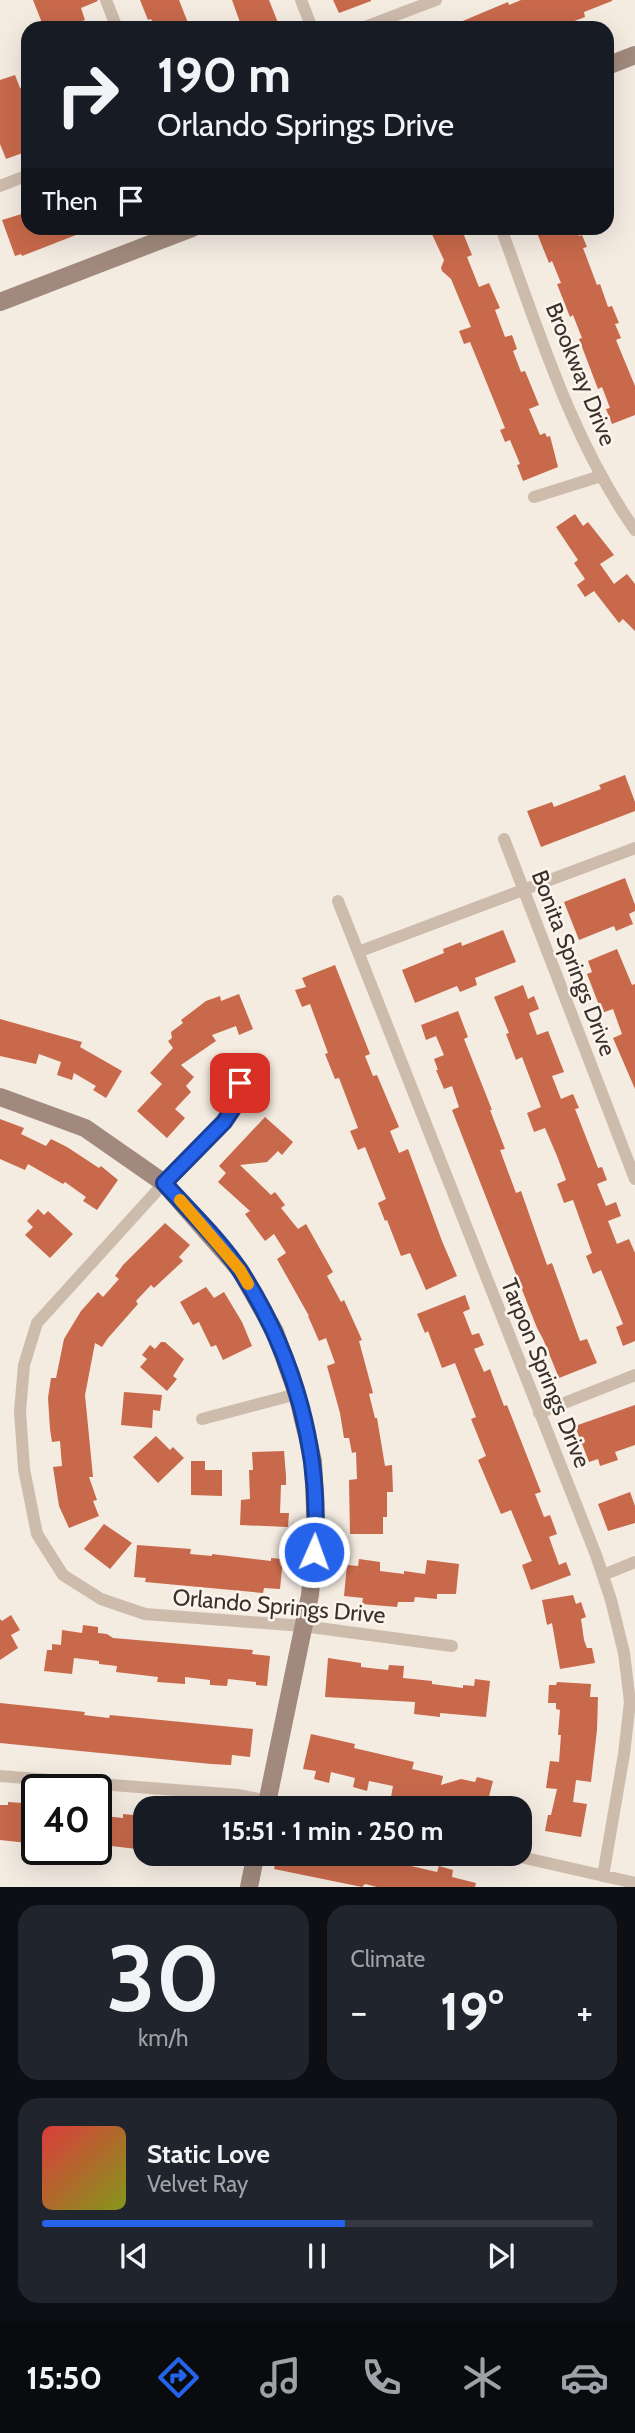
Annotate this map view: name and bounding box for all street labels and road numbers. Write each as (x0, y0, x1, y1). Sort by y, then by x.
street label: Brookway Drive (540, 298, 622, 450)
street label: Bonita Springs Drive (526, 866, 622, 1060)
street label: Tarpon Springs Drive (495, 1274, 597, 1472)
street label: Orlando Springs Drive (171, 1583, 387, 1629)

